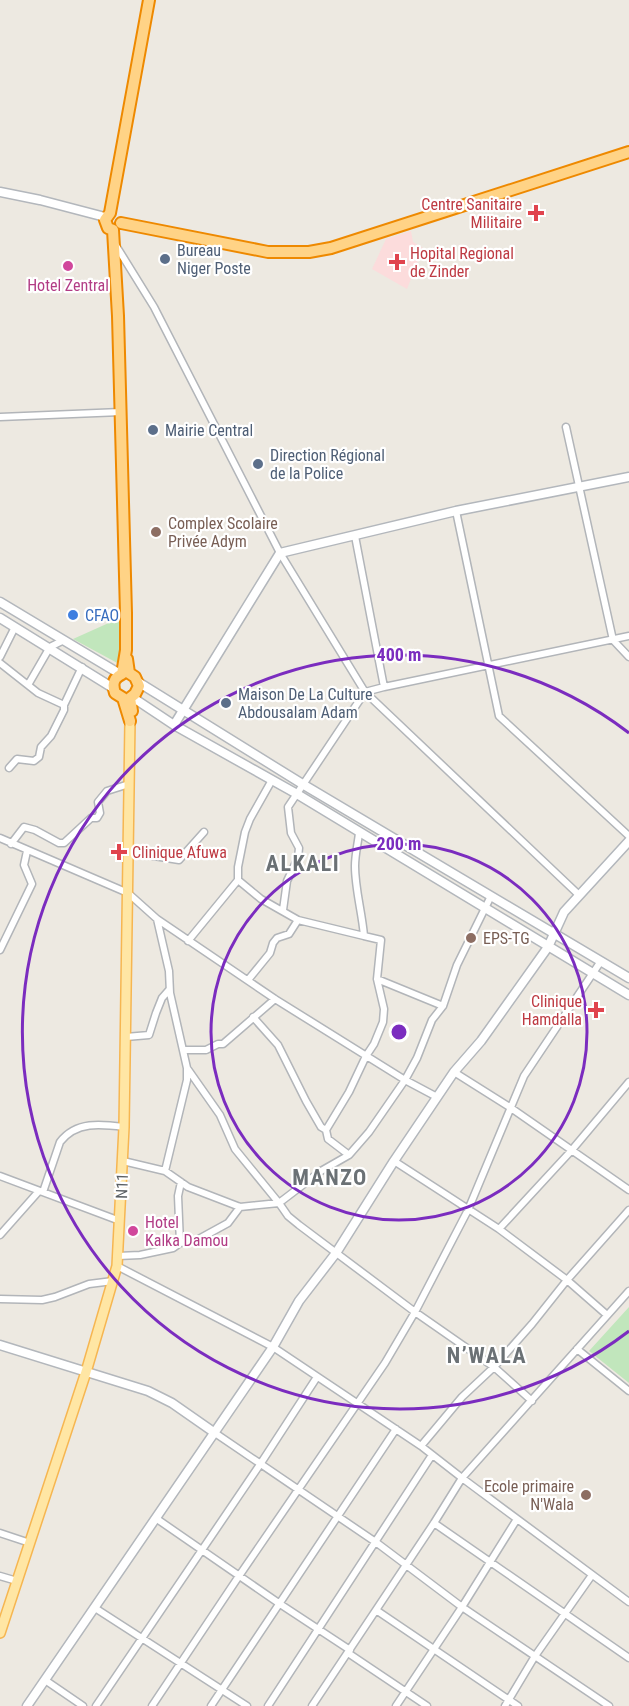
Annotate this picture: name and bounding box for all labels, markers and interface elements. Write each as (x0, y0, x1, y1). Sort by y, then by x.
place label: Centre Sanitaire Militaire (421, 195, 522, 232)
marker: Centre Sanitaire Militaire (527, 204, 545, 222)
place label: Bureau Niger Poste (177, 241, 251, 278)
place label: Hopital Regional de Zinder (410, 244, 514, 281)
marker: Bureau Niger Poste (158, 252, 172, 266)
marker: Hopital Regional de Zinder (388, 253, 406, 271)
marker: Hotel Zentral (61, 259, 75, 273)
place label: Hotel Zentral (27, 276, 109, 295)
place label: Mairie Central (165, 421, 253, 440)
marker: Mairie Central (146, 423, 160, 437)
place label: Direction Régional de la Police (270, 446, 385, 483)
marker: Direction Régional de la Police (251, 457, 265, 471)
place label: Complex Scolaire Privée Adym (168, 514, 278, 551)
marker: Complex Scolaire Privée Adym (149, 525, 163, 539)
place label: CFAO (85, 606, 119, 625)
marker: CFAO (66, 608, 80, 622)
text: 400 m (377, 644, 421, 665)
place label: Maison De La Culture Abdousalam Adam (238, 685, 373, 722)
marker: Maison De La Culture Abdousalam Adam (219, 696, 233, 710)
text: 200 m (377, 833, 421, 854)
marker: Clinique Afuwa (110, 843, 128, 861)
place label: Clinique Afuwa (132, 843, 227, 862)
district label: ALKALI (266, 851, 340, 876)
place label: EPS-TG (483, 929, 530, 948)
marker: EPS-TG (464, 931, 478, 945)
place label: Clinique Hamdalla (522, 992, 582, 1029)
marker: Clinique Hamdalla (587, 1001, 605, 1019)
centre of rings (389, 1022, 409, 1042)
district label: MANZO (292, 1165, 368, 1190)
street label: N11 (112, 1173, 132, 1199)
place label: Hotel Kalka Damou (145, 1213, 228, 1250)
marker: Hotel Kalka Damou (126, 1224, 140, 1238)
district label: N’WALA (447, 1343, 527, 1368)
place label: Ecole primaire N'Wala (484, 1477, 574, 1514)
marker: Ecole primaire N'Wala (579, 1488, 593, 1502)

